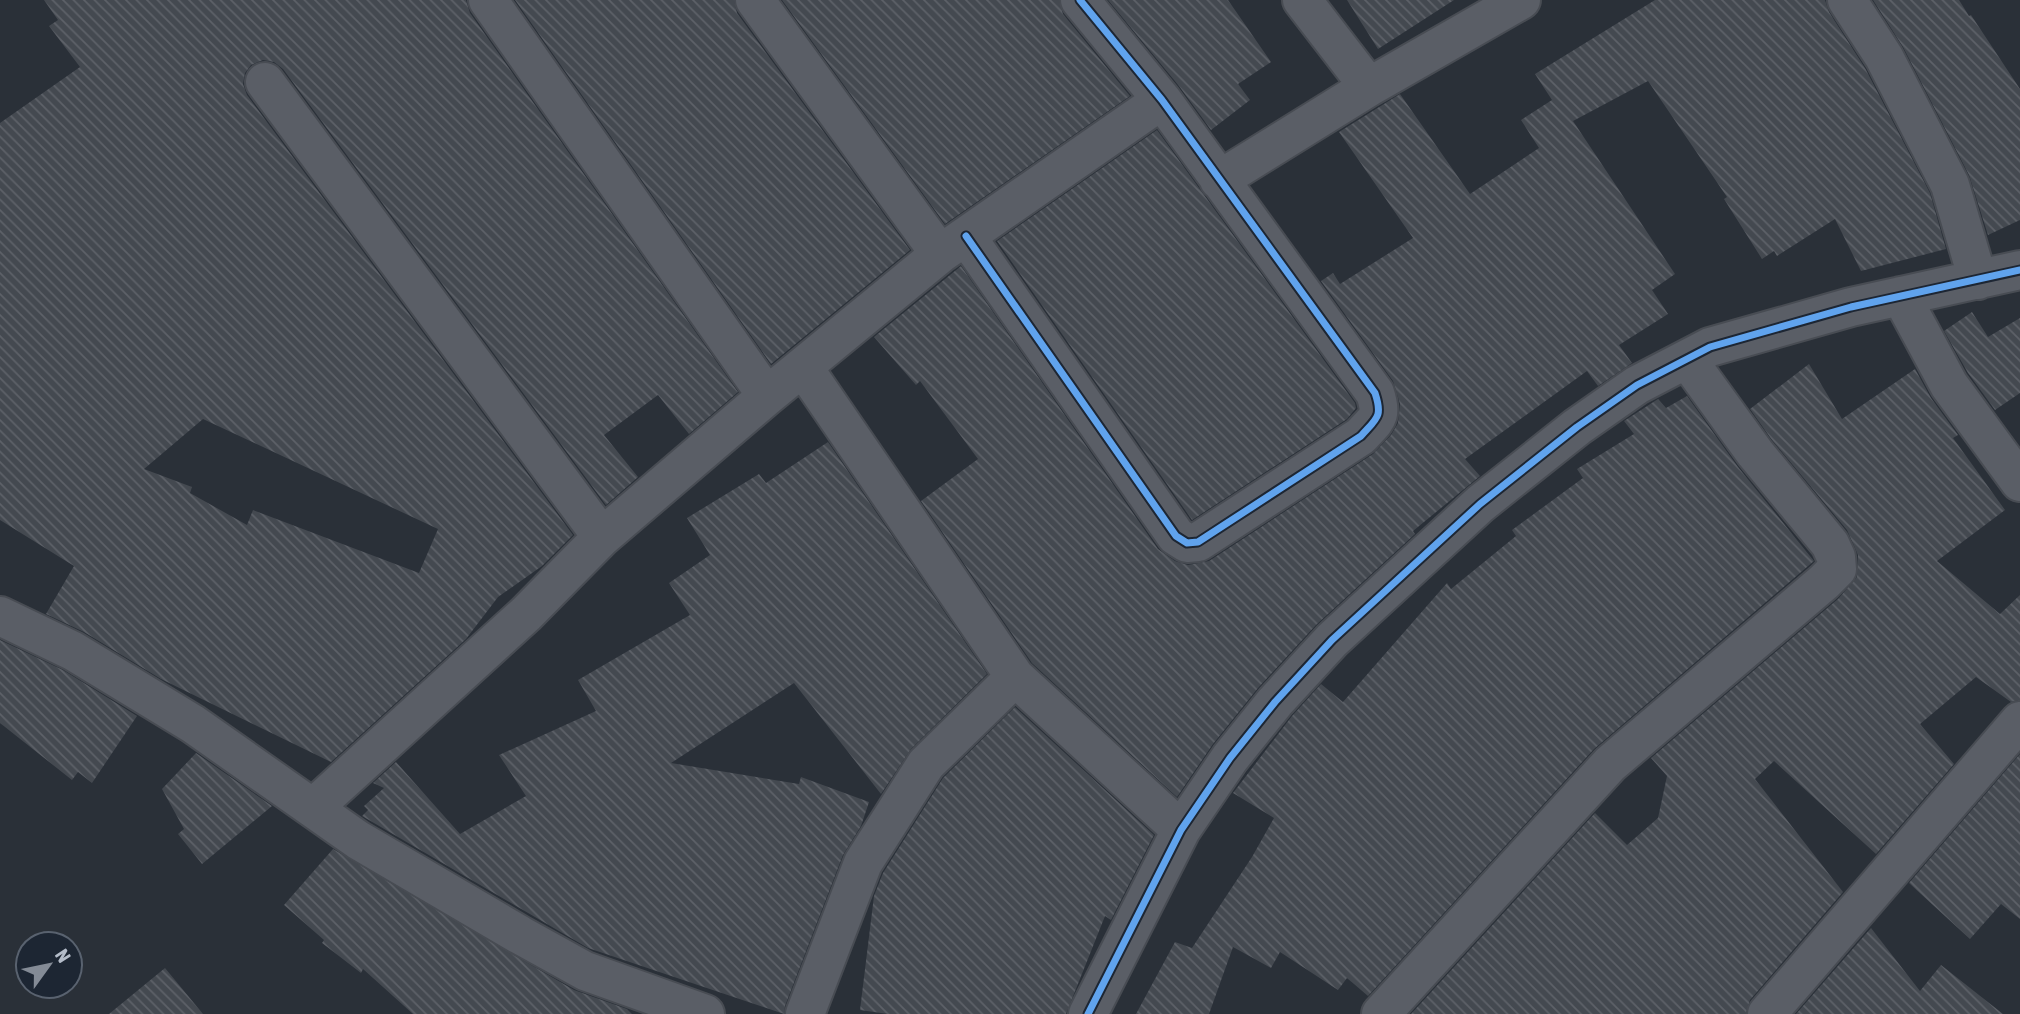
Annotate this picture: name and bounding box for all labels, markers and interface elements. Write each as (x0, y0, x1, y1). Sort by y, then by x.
north arrow (14, 930, 84, 1000)
text: N (51, 945, 76, 966)

